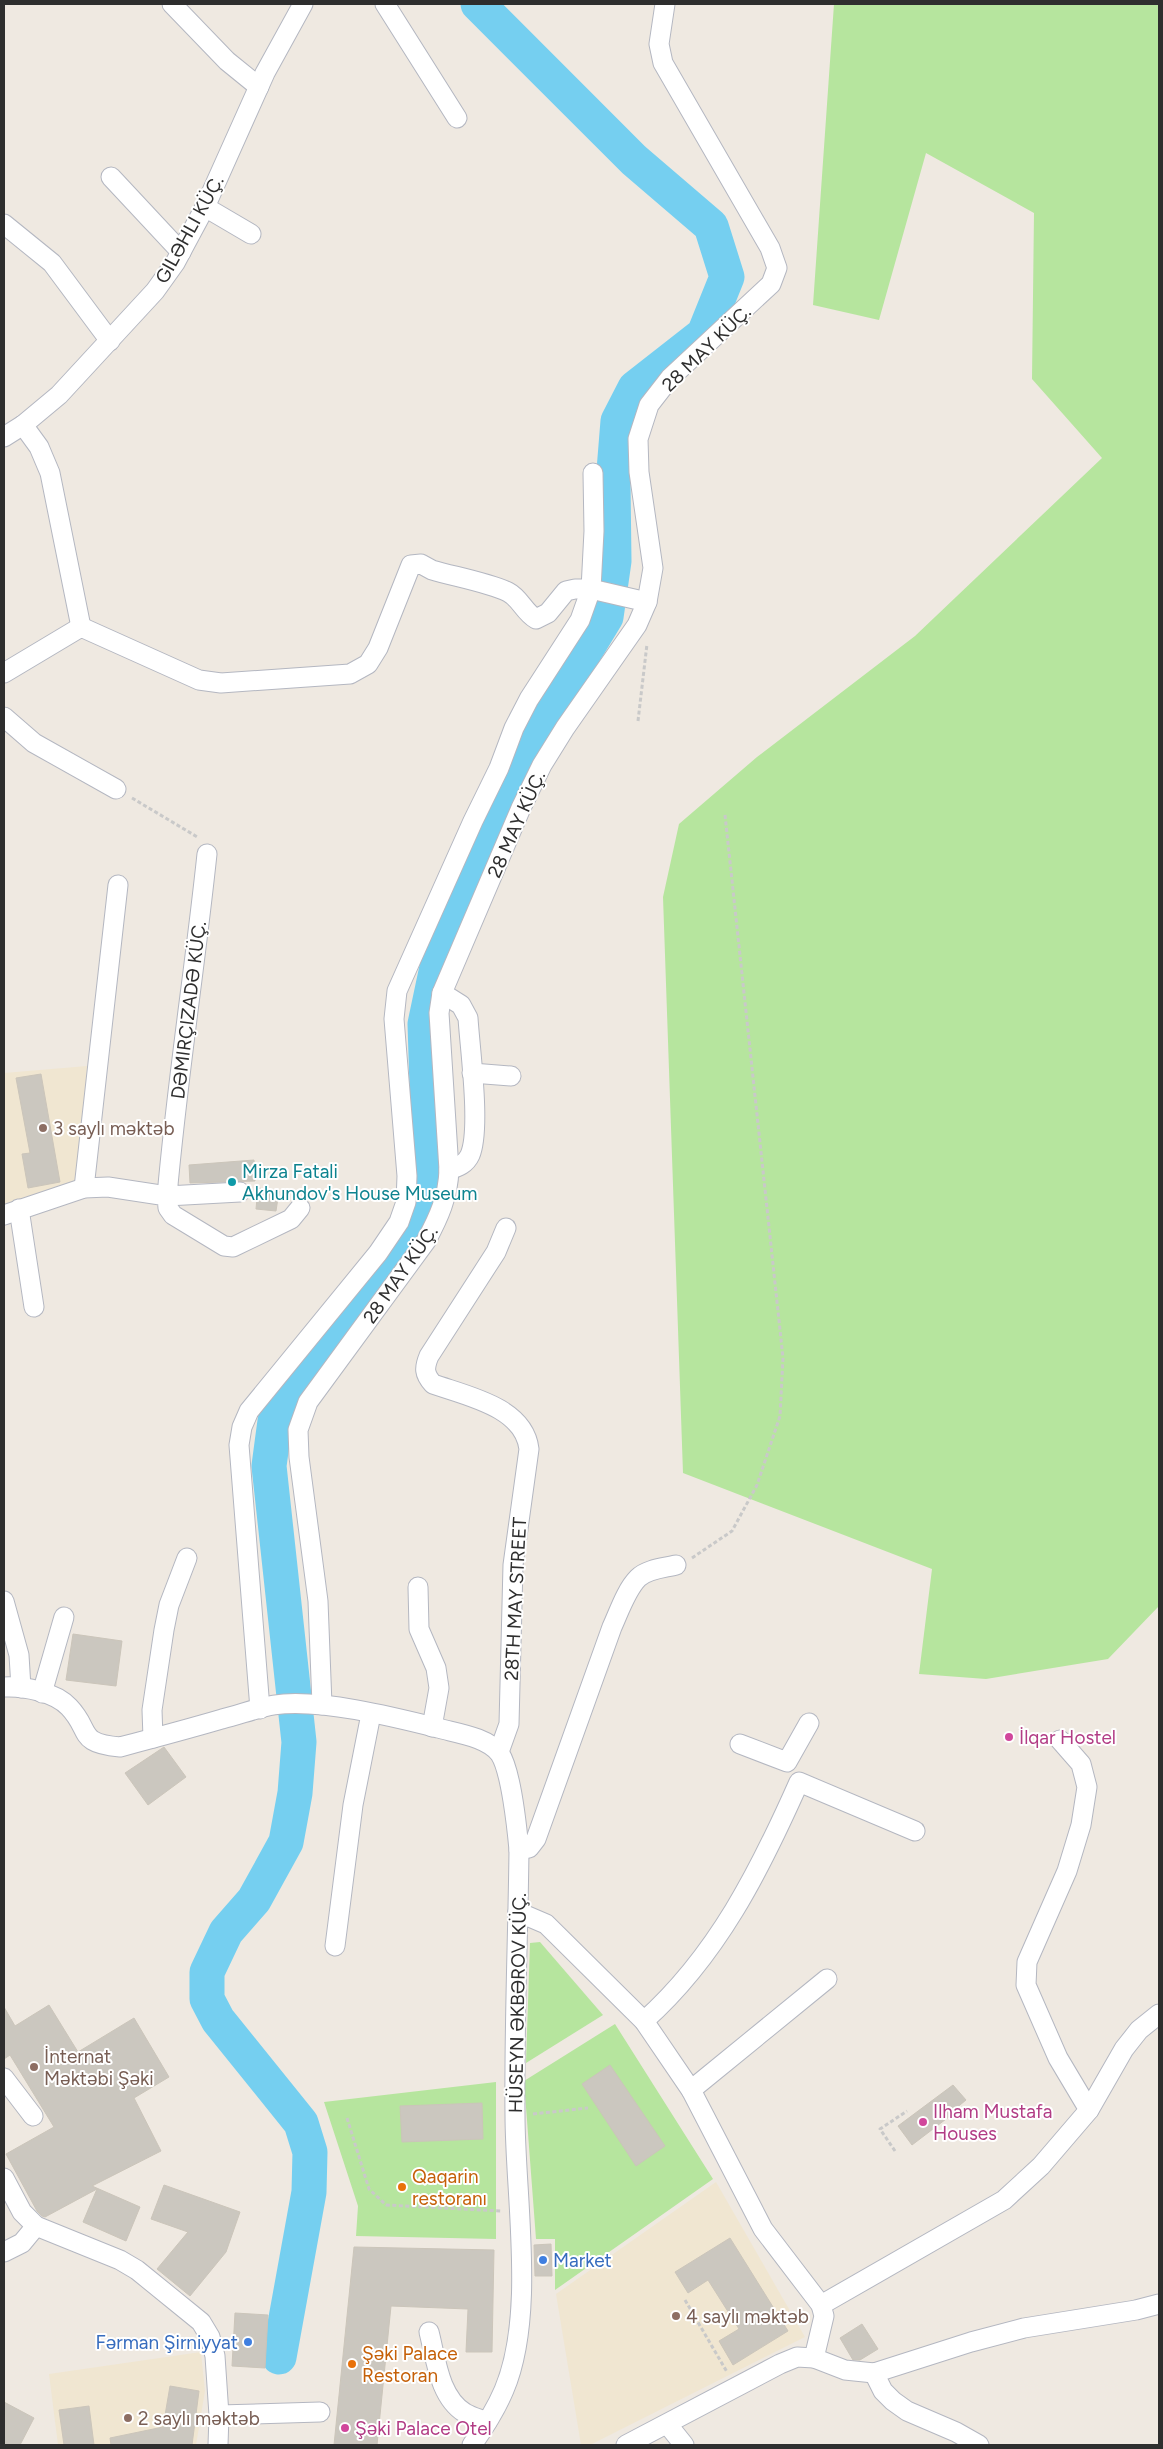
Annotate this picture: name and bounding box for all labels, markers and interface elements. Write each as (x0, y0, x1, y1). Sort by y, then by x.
street label: GILƏHLI KÜÇ. (150, 171, 229, 287)
street label: 28 MAY KÜÇ. (657, 300, 756, 396)
street label: 28 MAY KÜÇ. (483, 767, 550, 881)
street label: DƏMIRÇIZADƏ KÜÇ. (166, 920, 211, 1100)
place label: 3 saylı məktəb (53, 1117, 175, 1140)
marker: 3 saylı məktəb (37, 1122, 49, 1134)
place label: Mirza Fatali Akhundov's House Museum (242, 1160, 478, 1205)
marker: Mirza Fatali Akhundov's House Museum (226, 1176, 238, 1188)
street label: 28 MAY KÜÇ. (358, 1221, 443, 1328)
street label: 28TH MAY STREET (500, 1516, 531, 1681)
place label: İlqar Hostel (1019, 1726, 1116, 1749)
marker: İlqar Hostel (1003, 1731, 1015, 1743)
street label: HÜSEYN ƏKBƏROV KÜÇ. (504, 1893, 531, 2113)
place label: İnternat Məktəbi Şəki (44, 2045, 154, 2090)
marker: İnternat Məktəbi Şəki (28, 2061, 40, 2073)
place label: Ilham Mustafa Houses (933, 2100, 1052, 2145)
marker: Ilham Mustafa Houses (917, 2116, 929, 2128)
place label: Qaqarin restoranı (412, 2165, 487, 2210)
marker: Qaqarin restoranı (396, 2181, 408, 2193)
place label: Market (553, 2249, 612, 2272)
marker: Market (537, 2254, 549, 2266)
place label: 4 saylı məktəb (686, 2305, 809, 2328)
marker: 4 saylı məktəb (670, 2310, 682, 2322)
place label: Fərman Şirniyyat (95, 2331, 238, 2354)
marker: Fərman Şirniyyat (242, 2336, 254, 2348)
place label: Şəki Palace Restoran (362, 2342, 458, 2387)
marker: Şəki Palace Restoran (346, 2358, 358, 2370)
place label: 2 saylı məktəb (138, 2407, 260, 2430)
marker: 2 saylı məktəb (122, 2412, 134, 2424)
place label: Şəki Palace Otel (355, 2417, 492, 2440)
marker: Şəki Palace Otel (339, 2422, 351, 2434)

